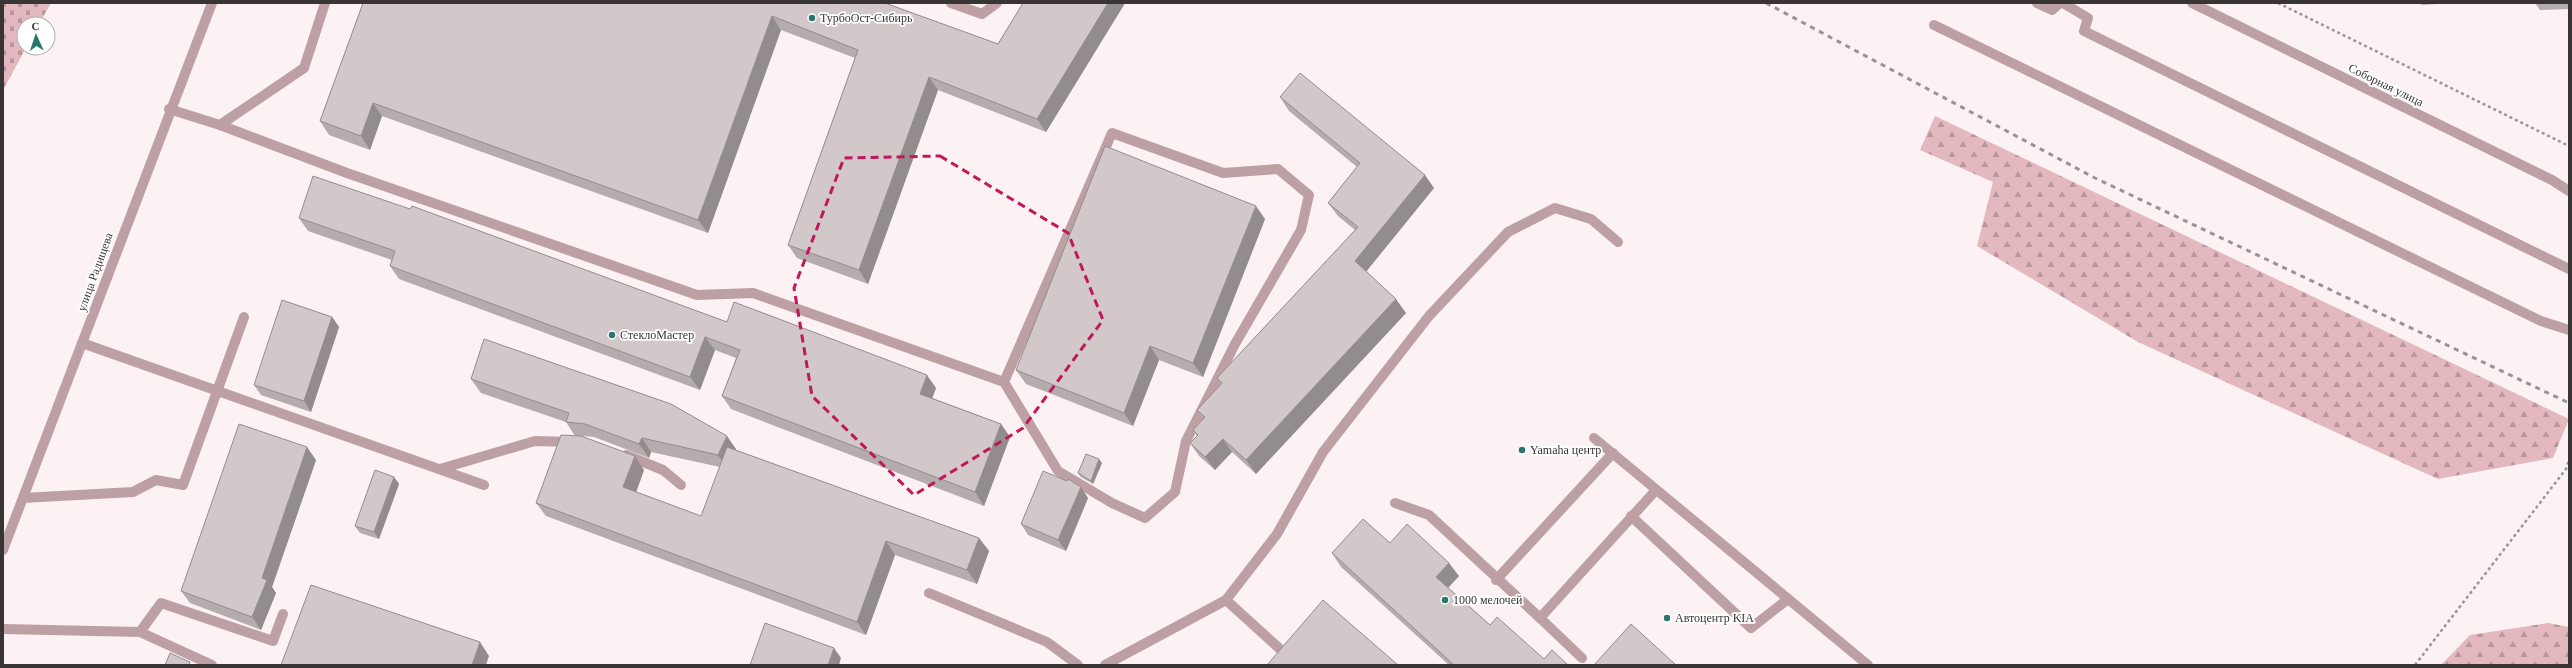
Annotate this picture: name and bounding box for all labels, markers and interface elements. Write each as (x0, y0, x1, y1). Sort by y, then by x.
place label: ТурбоОст-Сибирь (820, 11, 913, 25)
marker: ТурбоОст-Сибирь (807, 13, 817, 23)
north arrow (16, 16, 56, 56)
text: С (31, 20, 40, 32)
street label: Соборная улица (2346, 61, 2427, 110)
street label: улица Радищева (74, 230, 116, 313)
place label: СтеклоМастер (620, 328, 694, 342)
marker: СтеклоМастер (607, 330, 617, 340)
place label: Yamaha центр (1530, 443, 1601, 457)
marker: Yamaha центр (1517, 445, 1527, 455)
place label: 1000 мелочей (1453, 593, 1523, 607)
marker: 1000 мелочей (1440, 595, 1450, 605)
place label: Автоцентр KIA (1675, 611, 1754, 625)
marker: Автоцентр KIA (1662, 613, 1672, 623)

